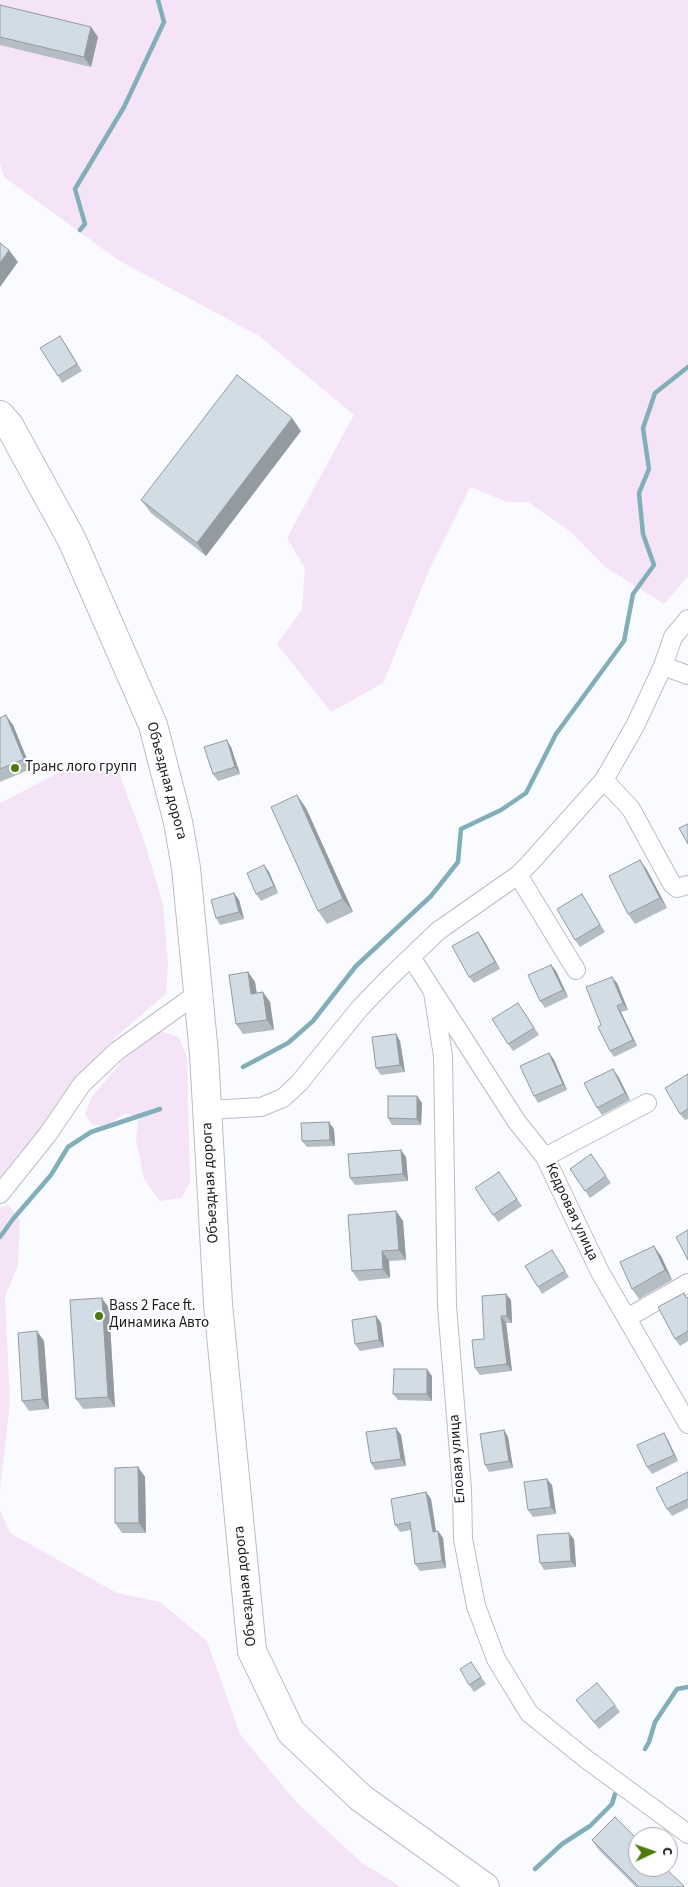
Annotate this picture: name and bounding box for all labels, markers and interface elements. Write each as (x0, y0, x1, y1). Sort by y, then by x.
street label: Объездная дорога (142, 720, 190, 842)
place label: Транс лого групп (25, 759, 137, 777)
marker: Транс лого групп (9, 762, 21, 774)
street label: Объездная дорога (199, 1122, 223, 1244)
street label: Кедровая улица (540, 1160, 602, 1264)
place label: Bass 2 Face ft. Динамика Авто (109, 1298, 209, 1333)
marker: Bass 2 Face ft. Динамика Авто (93, 1310, 105, 1322)
street label: Еловая улица (446, 1414, 470, 1504)
street label: Объездная дорога (231, 1525, 261, 1647)
north arrow (628, 1827, 678, 1877)
text: С (657, 1847, 677, 1856)

